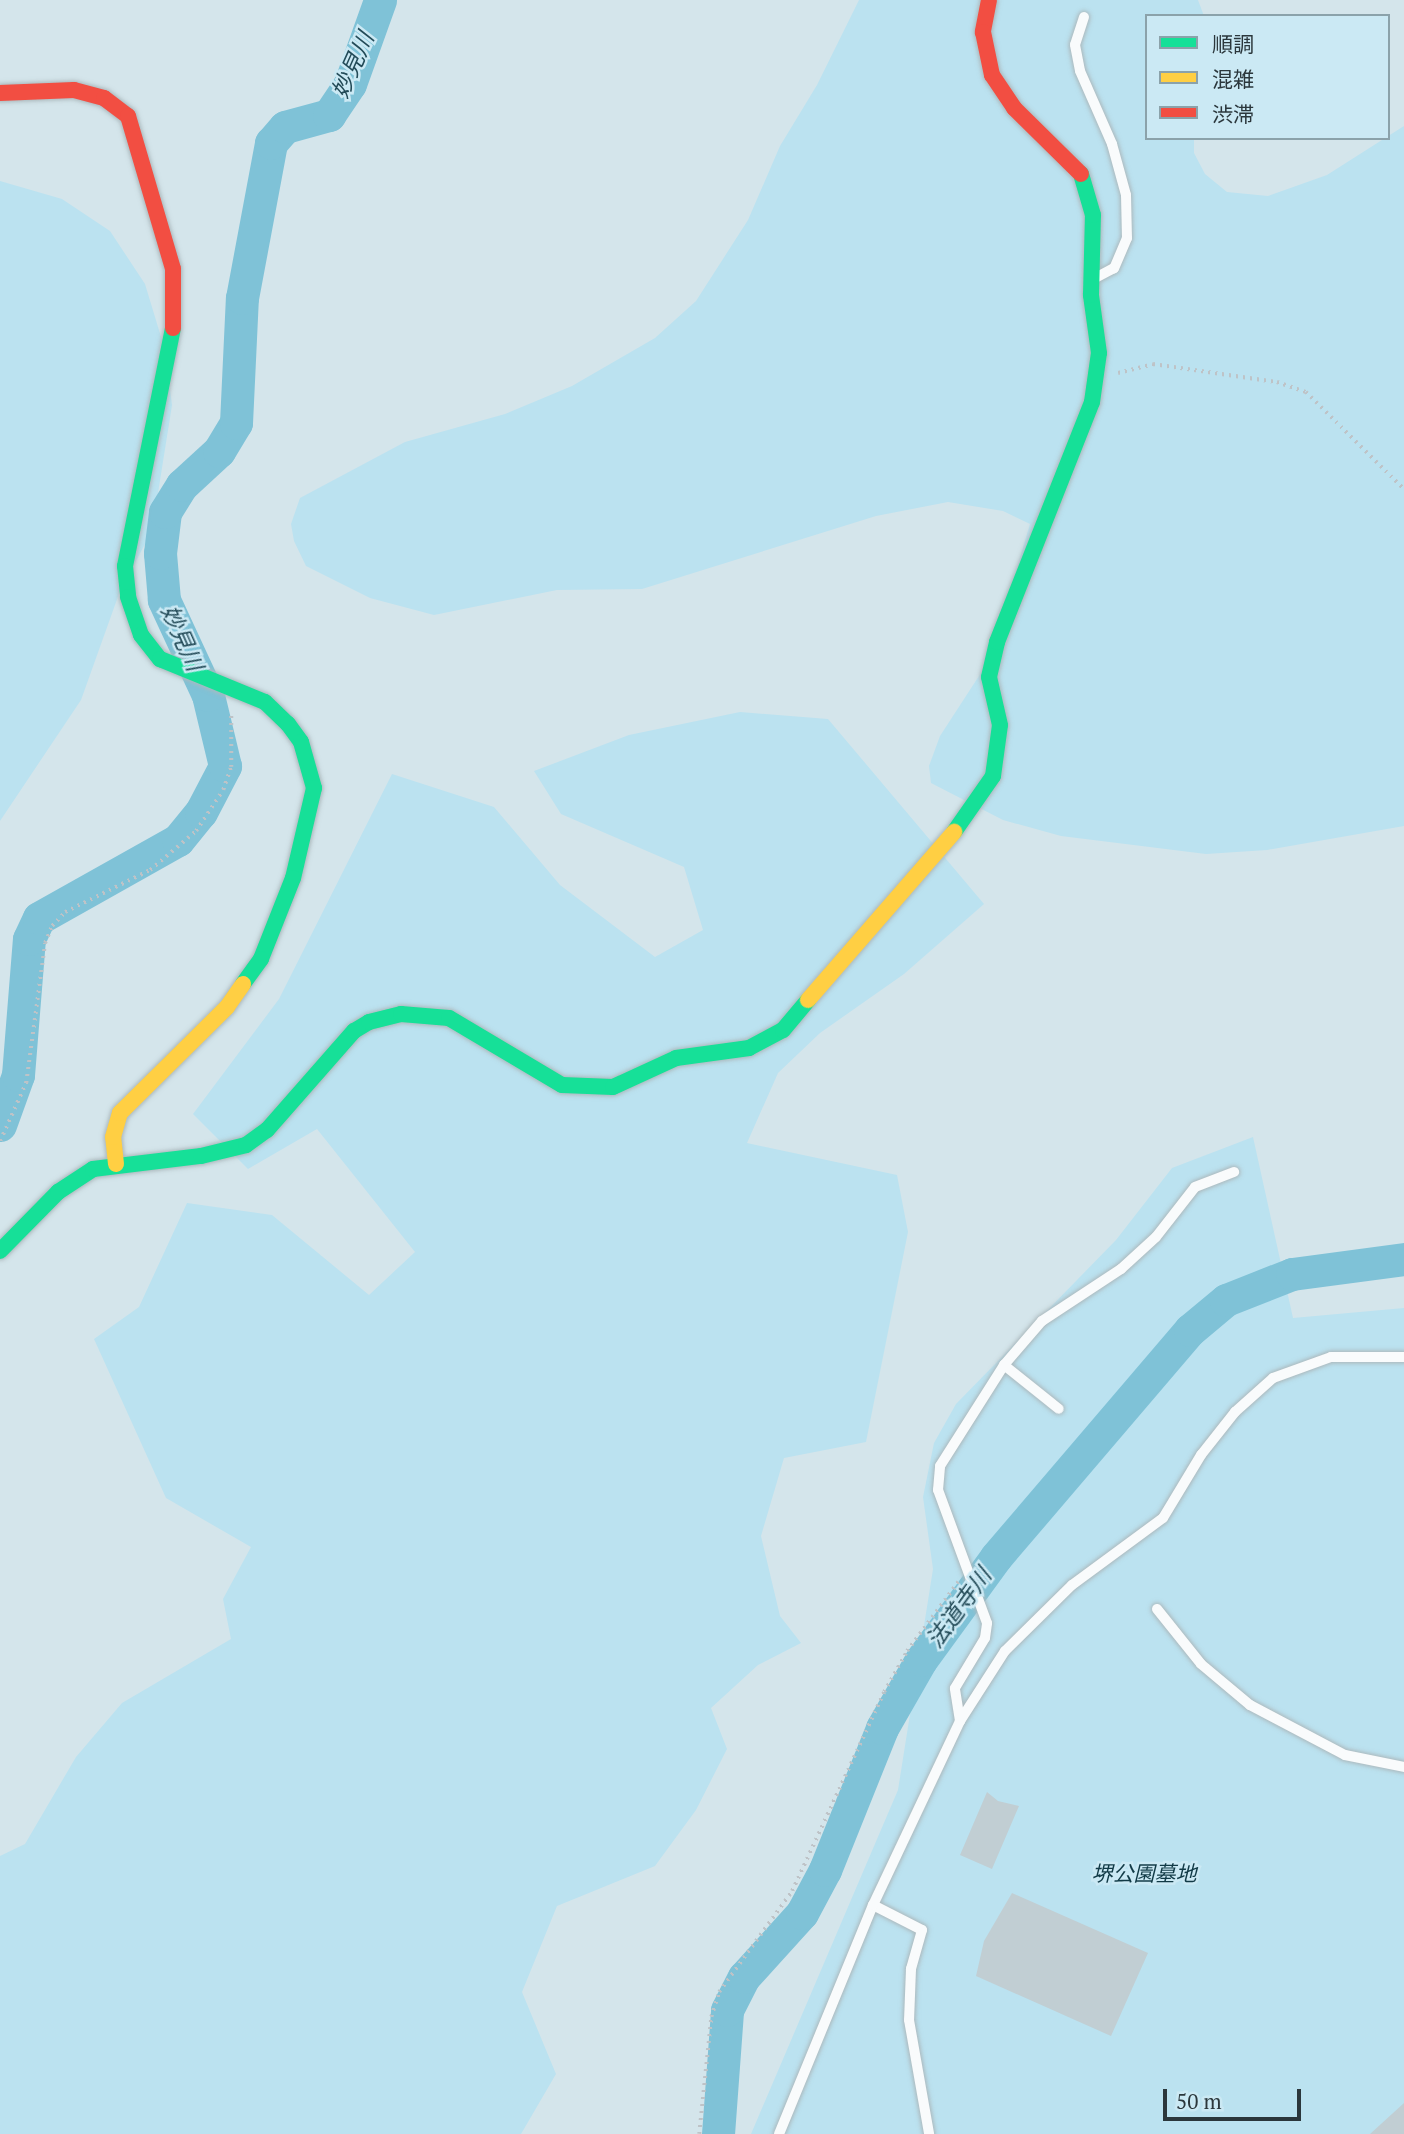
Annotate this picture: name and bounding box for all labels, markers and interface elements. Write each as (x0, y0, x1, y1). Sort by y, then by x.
legend (1145, 14, 1390, 140)
water label: 妙見川 (326, 28, 380, 102)
text: 順調 (1212, 30, 1254, 58)
text: 混雑 (1212, 65, 1254, 93)
text: 渋滞 (1212, 100, 1254, 128)
water label: 妙見川 (155, 601, 209, 675)
water label: 法道寺川 (921, 1563, 997, 1653)
park label: 堺公園墓地 (1092, 1860, 1196, 1886)
scale bar (1166, 2074, 1304, 2118)
text: 50 m (1176, 2087, 1222, 2115)

